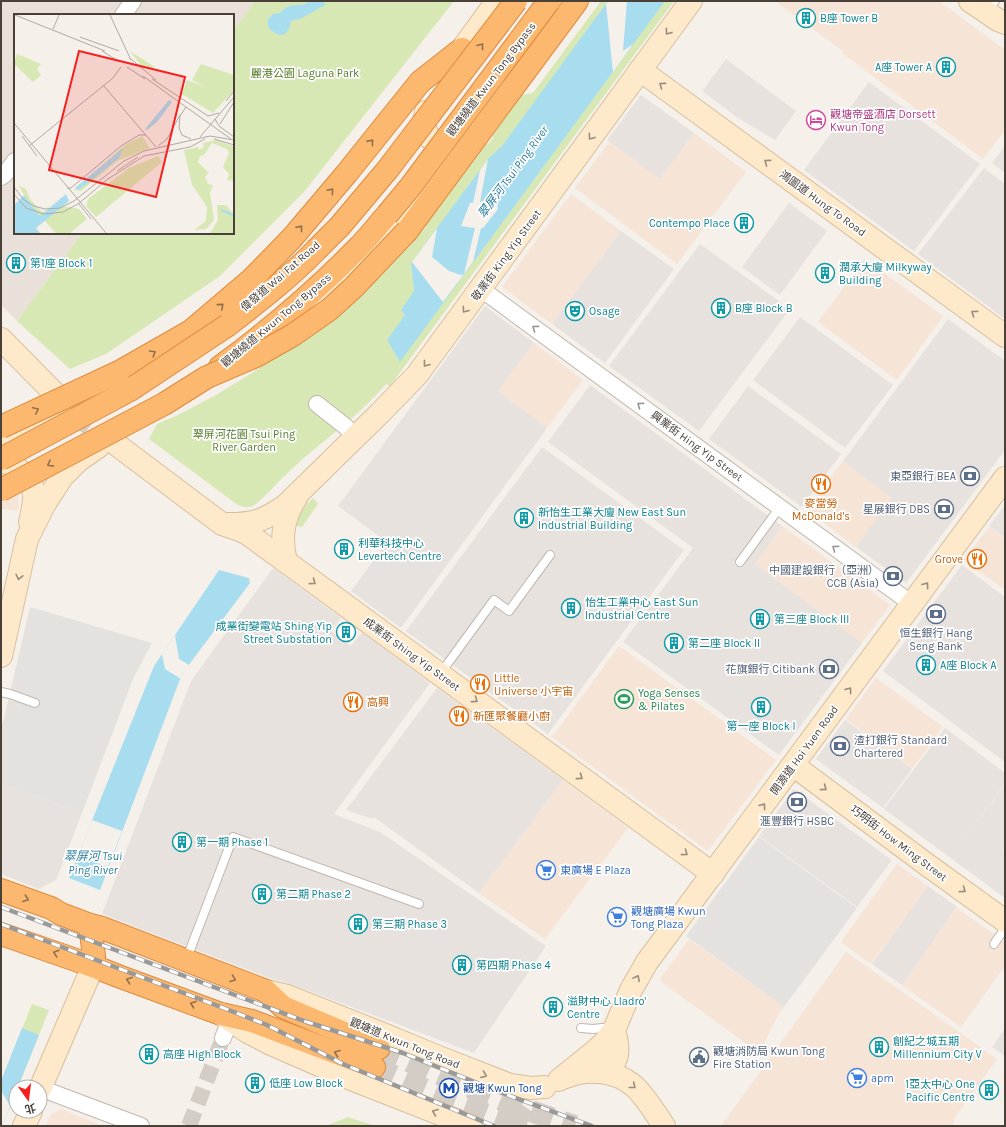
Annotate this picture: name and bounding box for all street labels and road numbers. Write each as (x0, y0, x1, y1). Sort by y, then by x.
street label: 觀塘繞道 Kwun Tong Bypass (444, 20, 539, 139)
street label: 鴻圖道 Hung To Road (777, 168, 868, 239)
street label: 敬業街 King Yip Street (469, 207, 544, 303)
street label: 偉發道 Wai Fat Road (238, 238, 323, 314)
street label: 觀塘繞道 Kwun Tong Bypass (219, 270, 334, 370)
street label: 興業街 Hing Yip Street (648, 409, 745, 484)
street label: 成業街 Shing Yip Street (361, 615, 463, 694)
street label: 開源道 Hoi Yuen Road (768, 703, 841, 797)
street label: 巧明街 How Ming Street (848, 803, 950, 884)
street label: 觀塘道 Kwun Tong Road (348, 1015, 462, 1072)

